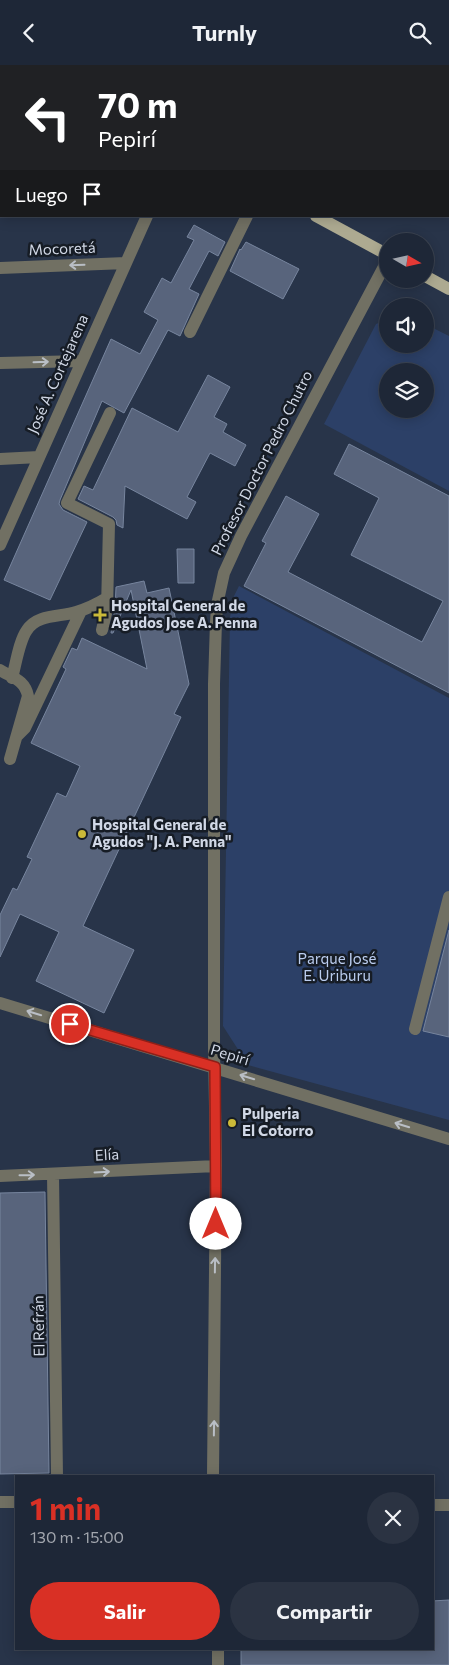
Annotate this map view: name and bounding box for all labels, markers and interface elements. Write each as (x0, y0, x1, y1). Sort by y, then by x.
icon: back (15, 19, 43, 47)
text: Turnly (192, 19, 257, 46)
icon: search (406, 19, 434, 47)
text: 70 m (98, 82, 178, 125)
icon: left (15, 85, 80, 150)
text: Pepirí (98, 125, 156, 152)
icon: arrive (78, 180, 106, 208)
text: Luego (15, 183, 68, 206)
north arrow (379, 233, 434, 287)
map controls (379, 233, 434, 418)
street label: Mocoretá (28, 238, 96, 258)
one-way arrow (69, 260, 85, 269)
button: sound (379, 298, 434, 353)
street label: José A. Cortejarena (23, 311, 91, 436)
one-way arrow (32, 357, 49, 367)
button: layers (379, 363, 434, 418)
street label: Profesor Doctor Pedro Chutro (207, 367, 316, 558)
place label: Hospital General de Agudos Jose A. Penna (111, 596, 257, 631)
marker: Hospital General de Agudos Jose A. Penna (93, 608, 107, 622)
place label: Hospital General de Agudos "J. A. Penna" (92, 815, 232, 850)
marker: Hospital General de Agudos "J. A. Penna" (76, 828, 88, 840)
park label: Parque José E. Uriburu (298, 949, 377, 984)
pin (49, 1003, 91, 1045)
one-way arrow (26, 1007, 42, 1017)
icon: arrive (56, 1010, 84, 1038)
street label: Pepirí (209, 1040, 253, 1069)
one-way arrow (239, 1072, 255, 1082)
place label: Pulperia El Cotorro (242, 1104, 313, 1139)
marker: Pulperia El Cotorro (226, 1117, 238, 1129)
one-way arrow (395, 1120, 411, 1129)
street label: Elía (94, 1144, 120, 1164)
one-way arrow (94, 1167, 110, 1177)
one-way arrow (18, 1170, 34, 1180)
position arrow (189, 1197, 241, 1249)
one-way arrow (210, 1257, 220, 1274)
street label: El Refrán (28, 1295, 48, 1357)
one-way arrow (209, 1420, 219, 1436)
text: 1 min (30, 1489, 101, 1526)
button: close (367, 1492, 419, 1544)
text: 130 m · 15:00 (30, 1527, 124, 1546)
button: Salir (30, 1582, 220, 1640)
button: Compartir (230, 1582, 419, 1640)

